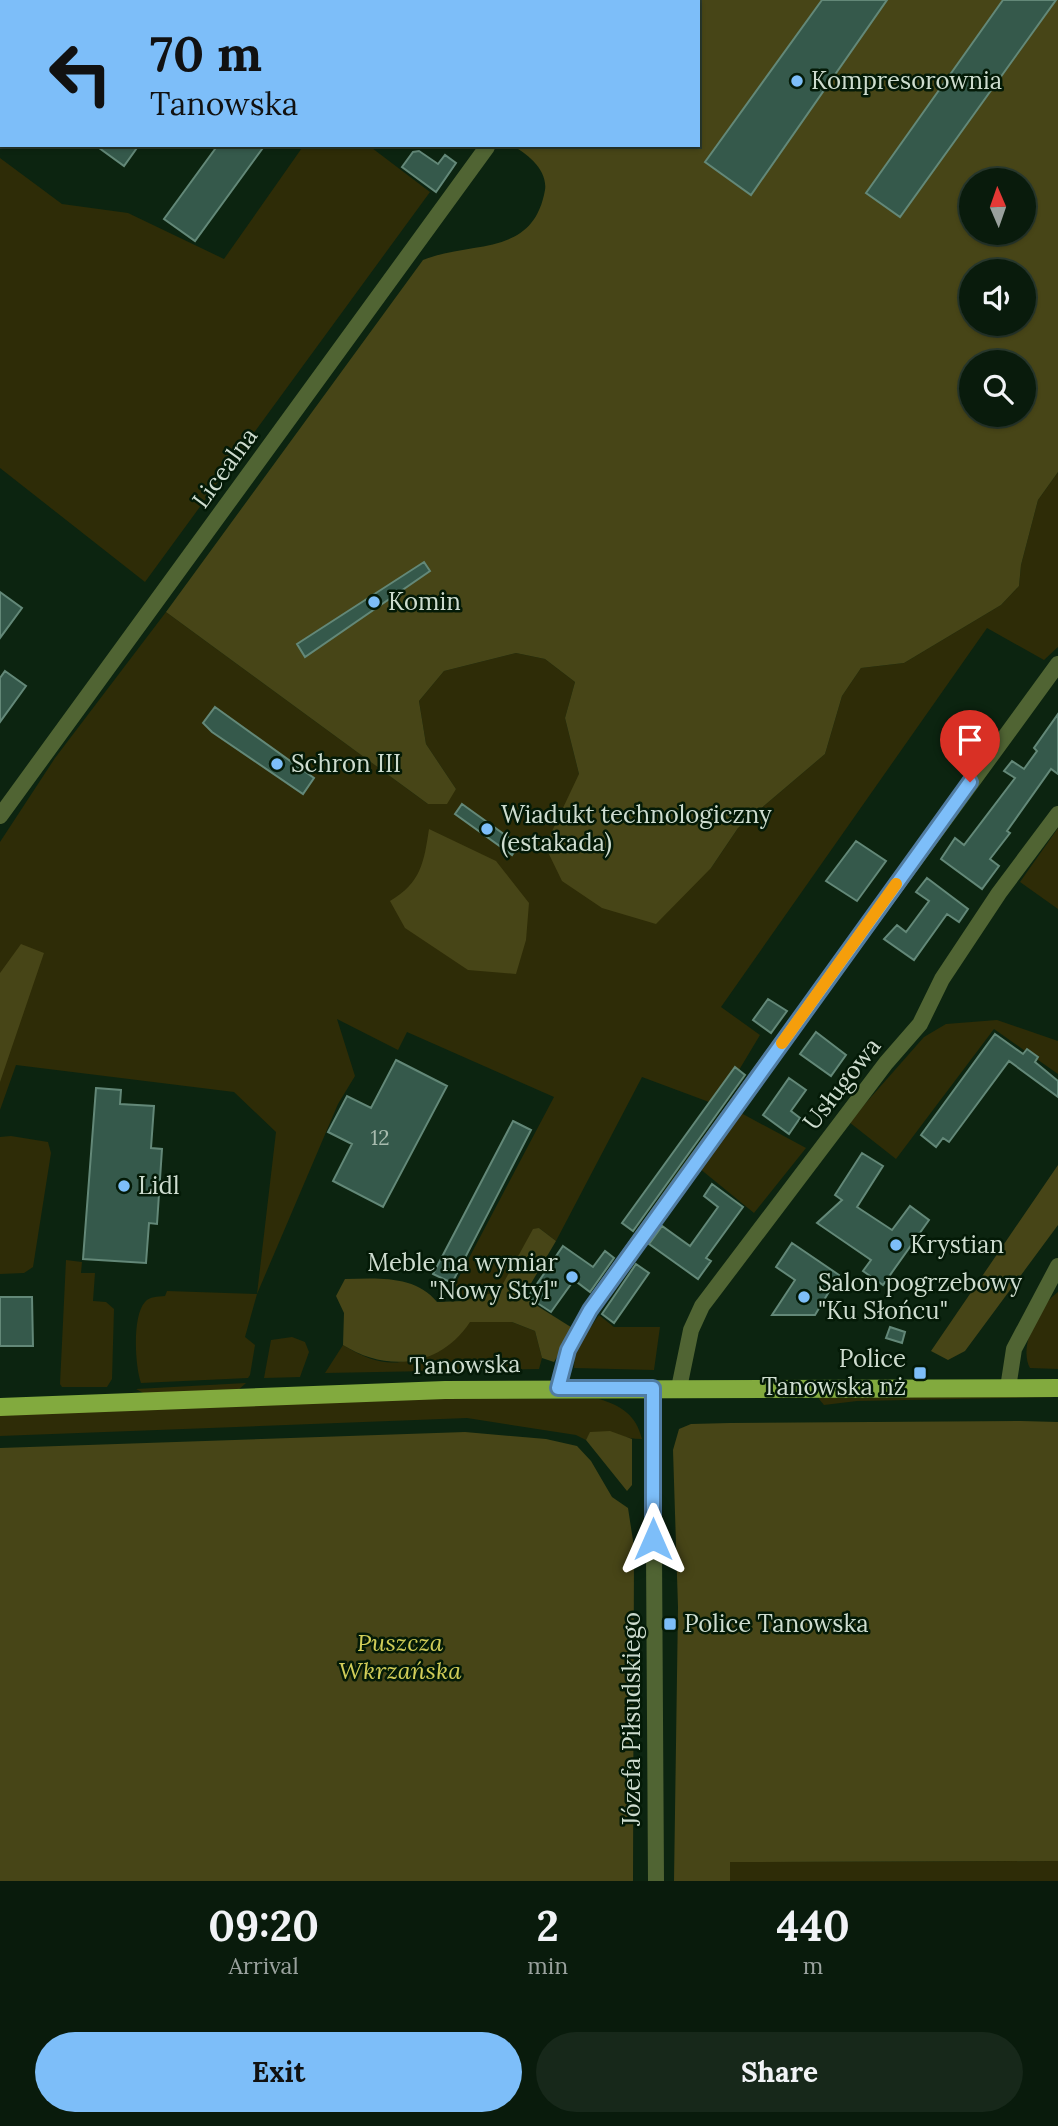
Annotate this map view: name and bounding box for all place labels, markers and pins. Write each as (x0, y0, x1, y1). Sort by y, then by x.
place label: Kompresorownia (811, 65, 1002, 96)
marker: Kompresorownia (789, 73, 805, 89)
place label: Komin (388, 586, 461, 617)
marker: Komin (366, 594, 382, 610)
pin (940, 710, 1000, 782)
place label: Schron III (291, 748, 401, 779)
marker: Schron III (269, 756, 285, 772)
place label: Wiadukt technologiczny (estakada) (501, 799, 772, 858)
marker: Wiadukt technologiczny (estakada) (479, 821, 495, 837)
place label: Lidl (138, 1170, 180, 1201)
marker: Lidl (116, 1178, 132, 1194)
place label: Krystian (910, 1229, 1004, 1260)
marker: Krystian (888, 1237, 904, 1253)
place label: Meble na wymiar "Nowy Styl" (367, 1247, 559, 1306)
place label: Salon pogrzebowy "Ku Słońcu" (818, 1267, 1023, 1326)
marker: Meble na wymiar "Nowy Styl" (564, 1269, 580, 1285)
marker: Salon pogrzebowy "Ku Słońcu" (796, 1289, 812, 1305)
place label: Police Tanowska nż (762, 1343, 906, 1402)
marker: Police Tanowska nż (912, 1365, 928, 1381)
place label: Police Tanowska (684, 1608, 869, 1639)
marker: Police Tanowska (662, 1616, 678, 1632)

